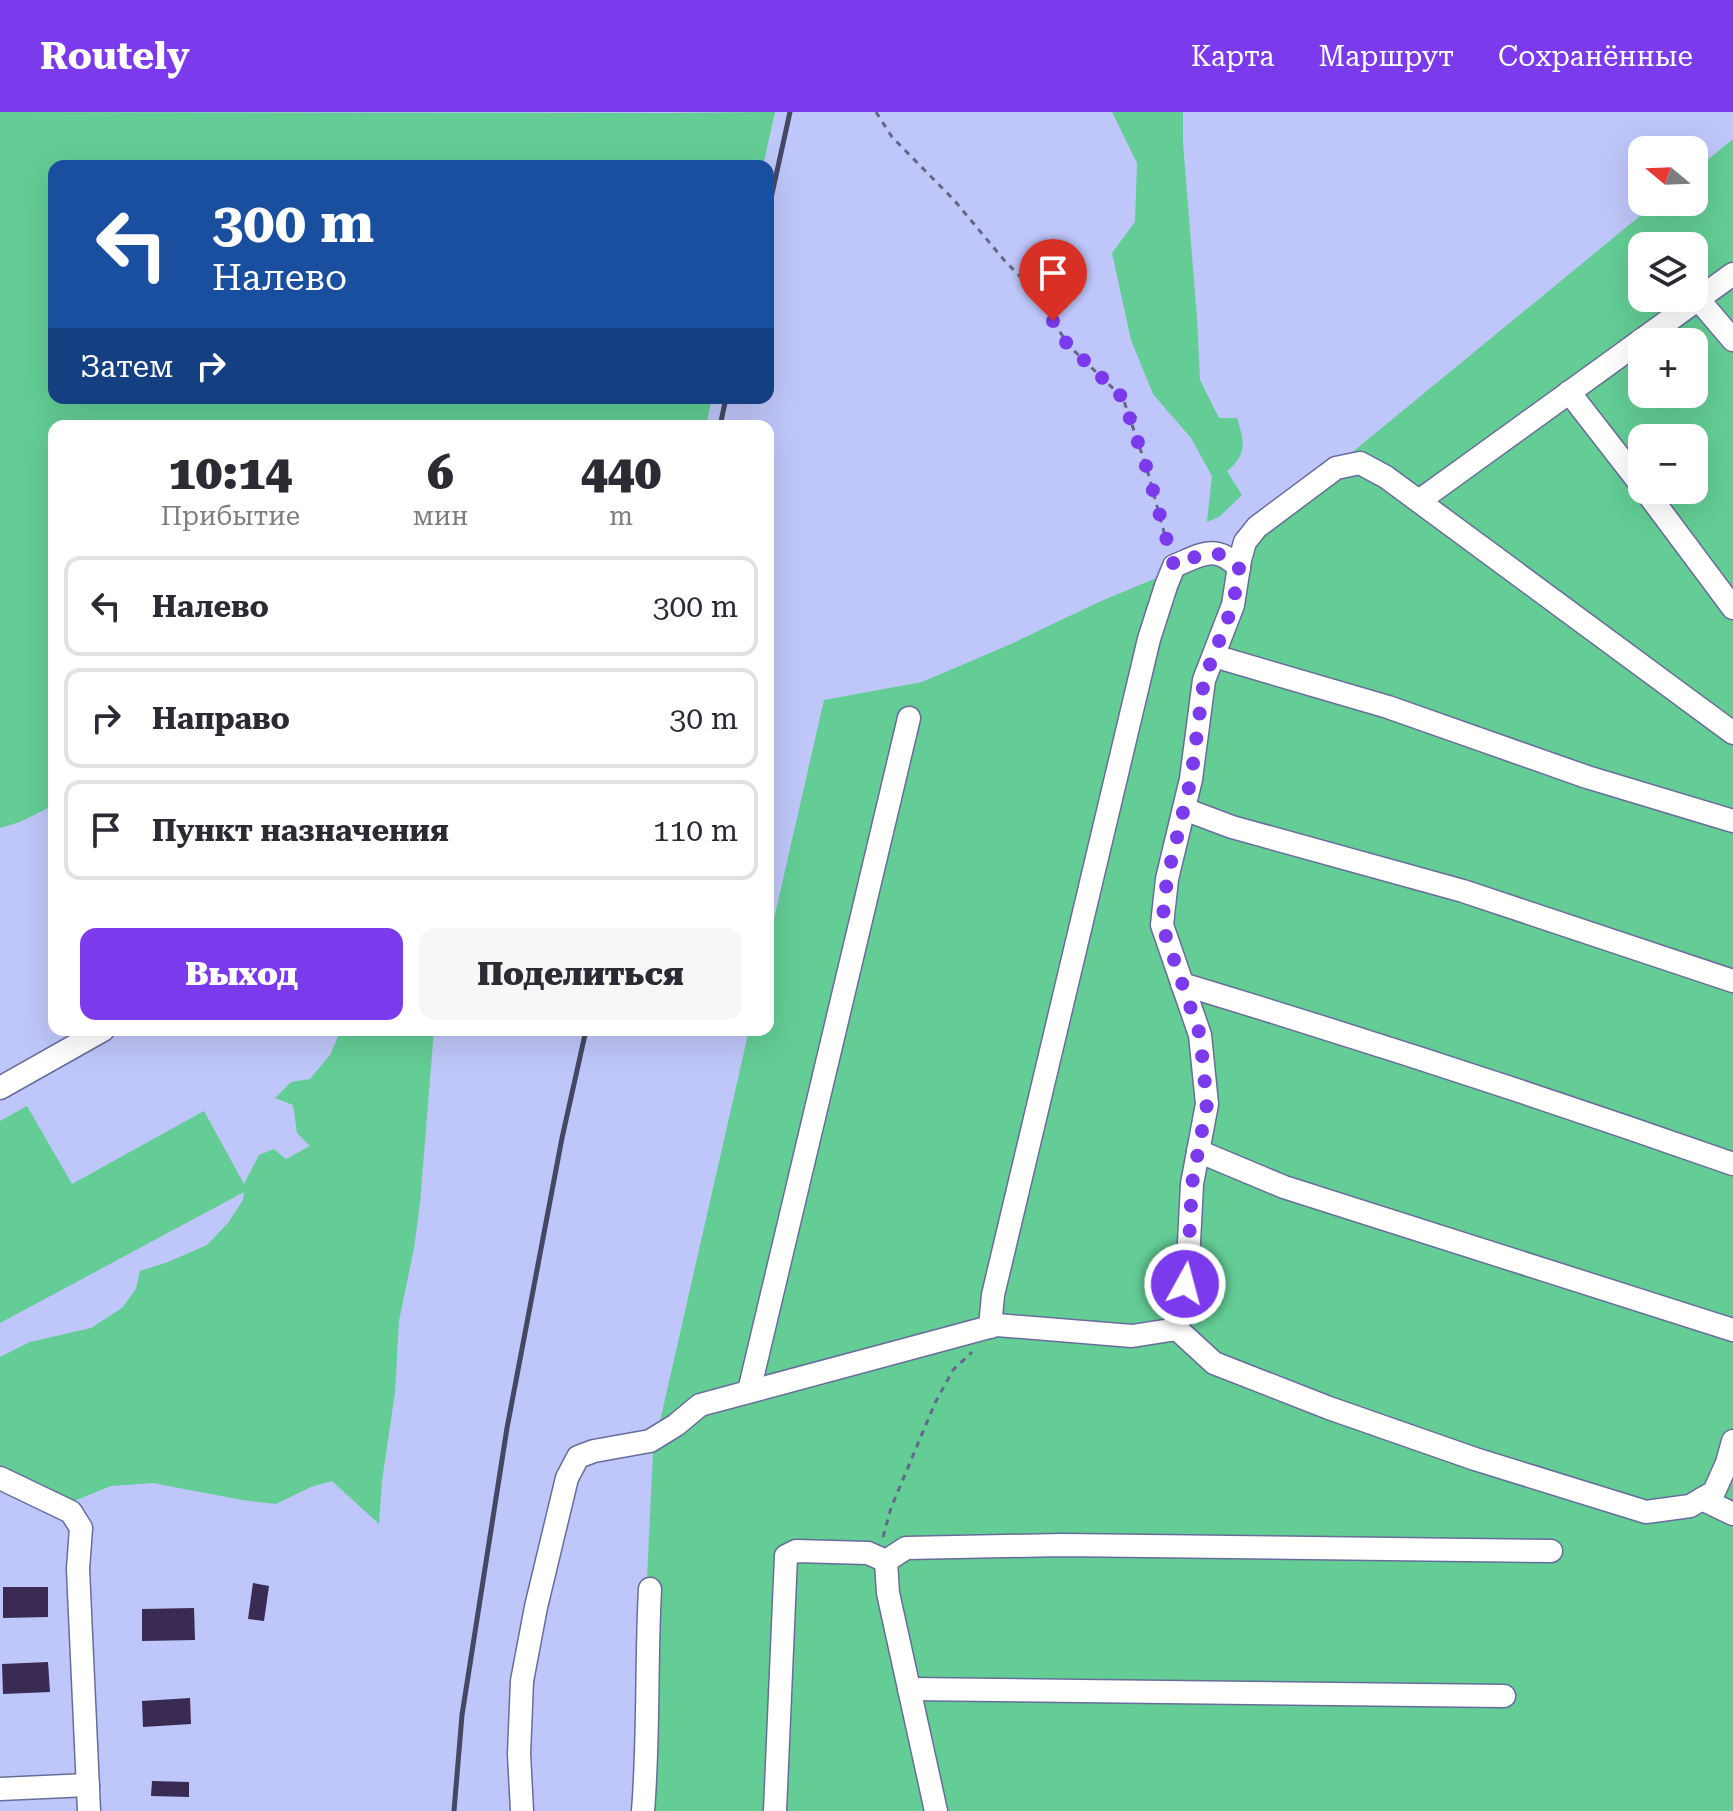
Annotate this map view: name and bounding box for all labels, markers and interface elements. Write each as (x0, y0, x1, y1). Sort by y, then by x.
text: Routely (40, 34, 190, 78)
text: Карта (1191, 40, 1275, 73)
text: Маршрут (1319, 40, 1454, 73)
text: Сохранённые (1498, 40, 1693, 73)
north arrow (1628, 136, 1708, 216)
map controls (1628, 136, 1708, 504)
text: 300 m (212, 190, 374, 256)
icon: left (80, 192, 184, 296)
button: layers (1628, 232, 1708, 312)
pin (1019, 239, 1087, 321)
icon: arrive (1031, 251, 1075, 295)
text: Налево (212, 257, 347, 299)
button: + (1628, 328, 1708, 408)
icon: right (189, 344, 233, 388)
text: Затем (80, 349, 173, 384)
button: − (1628, 424, 1708, 504)
text: 10:14 (169, 445, 292, 501)
text: 6 (427, 445, 454, 501)
text: 440 (581, 445, 661, 501)
text: Прибытие (161, 501, 300, 531)
text: мин (413, 501, 468, 531)
text: m (609, 501, 633, 531)
icon: left (84, 584, 128, 628)
text: Налево (152, 589, 269, 624)
text: 300 m (653, 589, 738, 624)
icon: right (84, 696, 128, 740)
text: Направо (152, 701, 290, 736)
text: 30 m (669, 701, 738, 736)
icon: arrive (84, 808, 128, 852)
text: Пункт назначения (152, 813, 449, 848)
text: 110 m (653, 813, 738, 848)
button: Выход (80, 928, 403, 1020)
button: Поделиться (419, 928, 742, 1020)
position arrow (1143, 1242, 1227, 1326)

